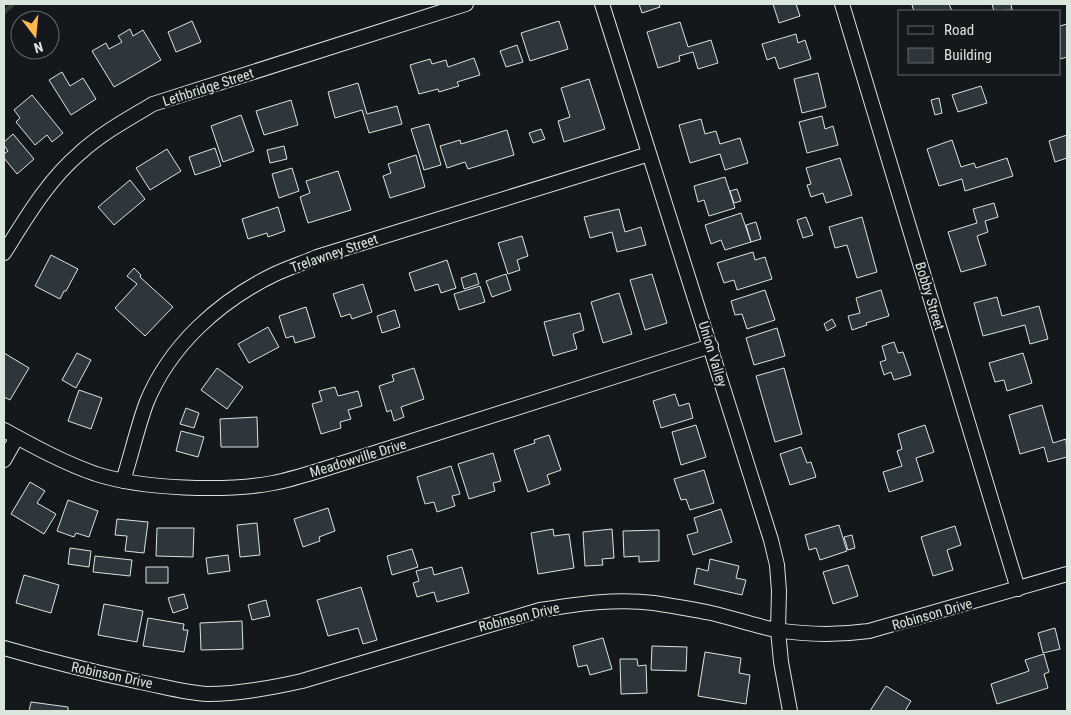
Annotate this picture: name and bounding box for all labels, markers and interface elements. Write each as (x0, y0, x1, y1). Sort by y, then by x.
north arrow (10, 10, 60, 60)
legend (898, 10, 1061, 75)
text: Road (944, 21, 974, 39)
text: N (32, 39, 45, 56)
text: Building (944, 46, 992, 64)
street label: Lethbridge Street (160, 65, 256, 109)
street label: Trelawney Street (288, 231, 380, 275)
street label: Bobby Street (912, 260, 948, 332)
street label: Union Valley (695, 319, 731, 389)
street label: Meadowville Drive (308, 436, 409, 480)
street label: Robinson Drive (890, 595, 974, 633)
street label: Robinson Drive (477, 599, 561, 635)
street label: Robinson Drive (70, 659, 155, 692)

